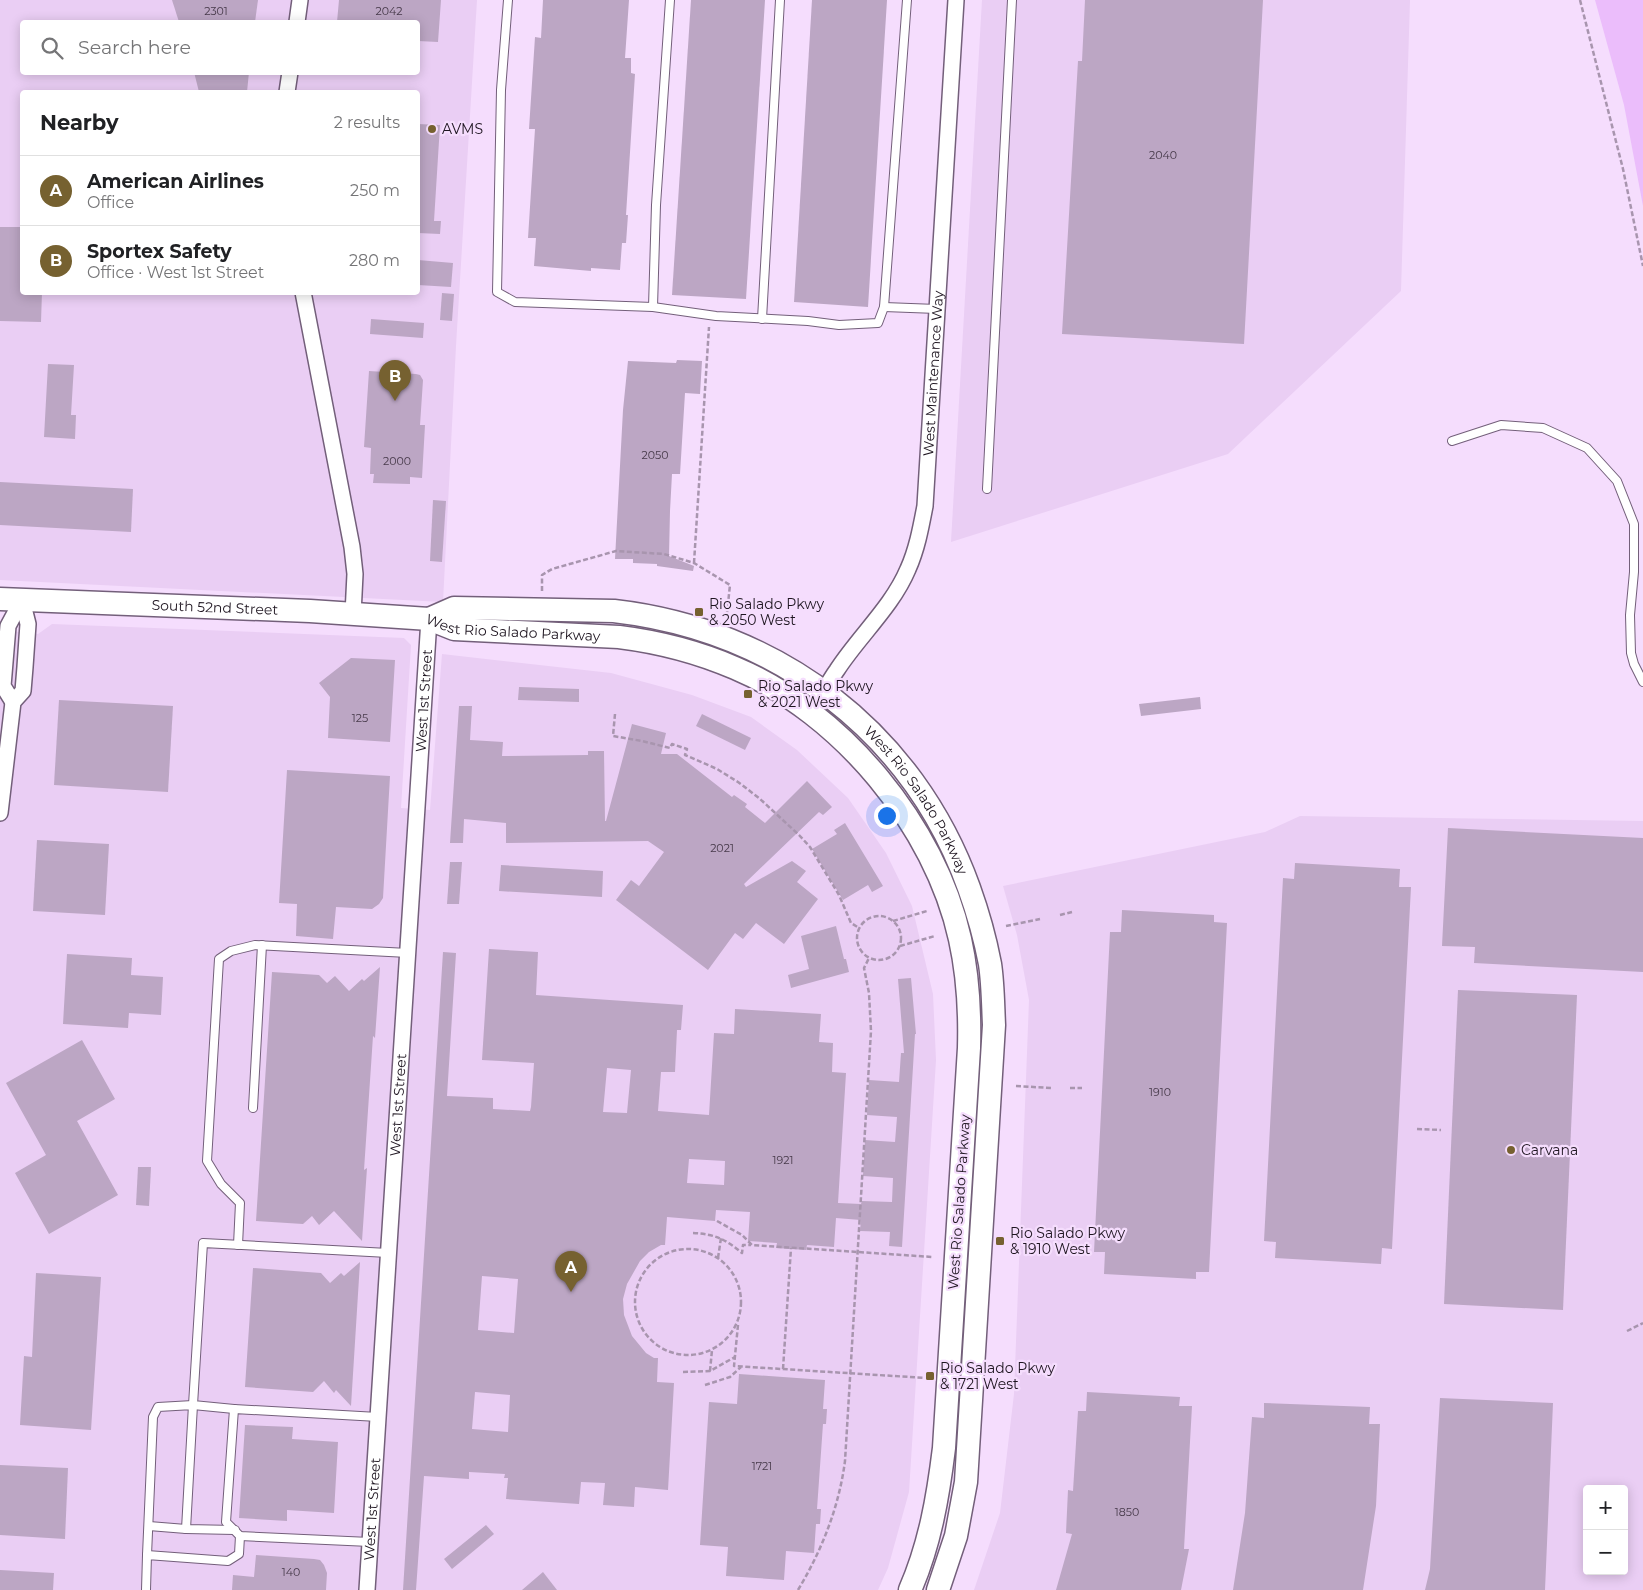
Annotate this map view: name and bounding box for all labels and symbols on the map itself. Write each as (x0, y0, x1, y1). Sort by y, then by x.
house number: 2301 (204, 4, 228, 18)
house number: 2042 (375, 4, 403, 18)
place label: AVMS (442, 120, 483, 138)
marker: AVMS (426, 123, 438, 135)
house number: 2040 (1149, 148, 1177, 162)
street label: West Maintenance Way (919, 290, 947, 457)
pin: B (379, 360, 411, 401)
house number: 2050 (641, 448, 669, 462)
house number: 2000 (383, 454, 411, 468)
place label: Rio Salado Pkwy & 2050 West (709, 595, 824, 629)
street label: South 52nd Street (151, 596, 279, 619)
marker: Rio Salado Pkwy & 2050 West (693, 606, 705, 618)
street label: West Rio Salado Parkway (423, 610, 601, 645)
street label: West 1st Street (412, 648, 436, 753)
place label: Rio Salado Pkwy & 2021 West (758, 677, 873, 711)
marker: Rio Salado Pkwy & 2021 West (742, 688, 754, 700)
house number: 125 (352, 711, 368, 725)
street label: West Rio Salado Parkway (860, 722, 972, 877)
your location (874, 803, 900, 829)
house number: 2021 (710, 841, 734, 855)
street label: West 1st Street (386, 1053, 410, 1157)
house number: 1910 (1149, 1085, 1171, 1099)
street label: West Rio Salado Parkway (944, 1113, 974, 1290)
place label: Carvana (1521, 1141, 1578, 1159)
marker: Carvana (1505, 1144, 1517, 1156)
house number: 1921 (773, 1153, 793, 1167)
place label: Rio Salado Pkwy & 1910 West (1010, 1224, 1125, 1258)
marker: Rio Salado Pkwy & 1910 West (994, 1235, 1006, 1247)
pin: A (555, 1251, 587, 1292)
place label: Rio Salado Pkwy & 1721 West (940, 1359, 1055, 1393)
marker: Rio Salado Pkwy & 1721 West (924, 1370, 936, 1382)
street label: West 1st Street (360, 1457, 384, 1561)
house number: 1721 (752, 1459, 772, 1473)
house number: 1850 (1115, 1505, 1139, 1519)
house number: 140 (282, 1565, 300, 1579)

